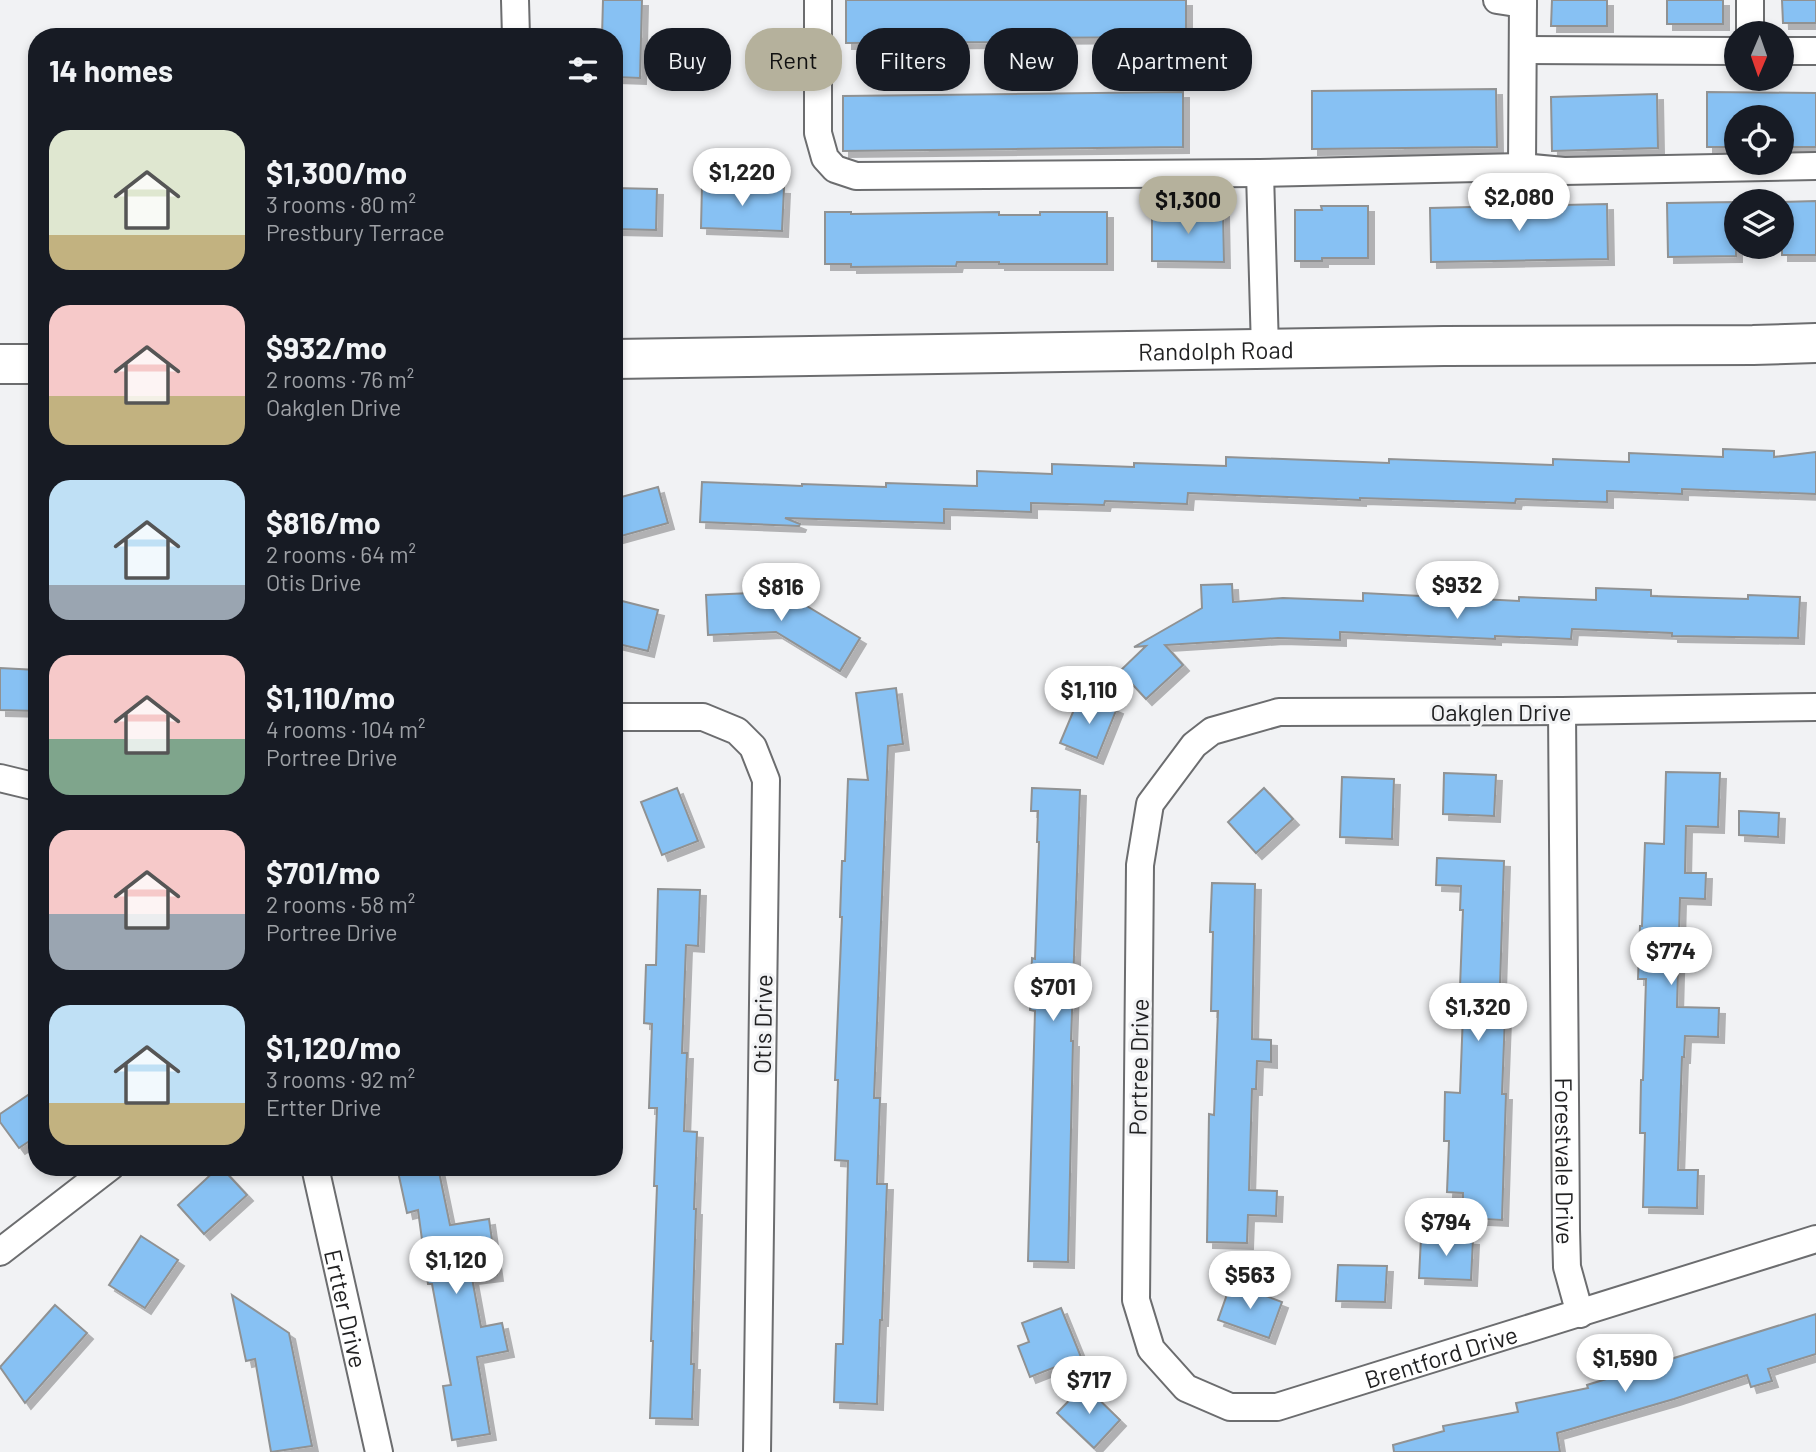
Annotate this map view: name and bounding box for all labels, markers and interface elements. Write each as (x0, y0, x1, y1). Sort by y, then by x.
north arrow (1724, 21, 1794, 91)
map controls (1724, 21, 1794, 259)
chip: Buy (644, 28, 731, 91)
chip: Rent (745, 28, 842, 91)
chip: Filters (856, 28, 970, 91)
chip: New (984, 28, 1078, 91)
chip: Apartment (1092, 28, 1252, 91)
icon: filters (564, 51, 602, 89)
text: 14 homes (49, 52, 173, 88)
button: locate (1724, 105, 1794, 175)
pin: $1,220 (685, 148, 799, 208)
text: $1,300/mo (266, 154, 407, 190)
text: $1,220 (709, 157, 775, 185)
icon: home (105, 158, 189, 242)
pin: $2,080 (1462, 174, 1576, 233)
pin: $1,300 (1131, 176, 1245, 236)
text: $2,080 (1484, 182, 1554, 210)
text: $1,300 (1155, 185, 1221, 213)
button: layers (1724, 189, 1794, 259)
text: 3 rooms · 80 m² (266, 190, 416, 218)
text: Prestbury Terrace (266, 218, 445, 246)
text: $932/mo (266, 329, 387, 365)
icon: home (105, 333, 189, 417)
street label: Randolph Road (1138, 334, 1294, 365)
text: 2 rooms · 76 m² (266, 365, 414, 393)
text: Oakglen Drive (266, 393, 401, 421)
text: $816/mo (266, 504, 381, 540)
icon: home (105, 508, 189, 592)
text: 2 rooms · 64 m² (266, 540, 416, 568)
pin: $932 (1416, 562, 1498, 621)
pin: $816 (740, 564, 822, 623)
text: Otis Drive (266, 568, 361, 596)
text: $932 (1432, 570, 1482, 598)
text: $816 (758, 572, 804, 600)
pin: $1,110 (1032, 666, 1146, 726)
text: $1,110 (1061, 675, 1117, 703)
text: $1,110/mo (266, 679, 395, 715)
icon: home (105, 683, 189, 767)
street label: Oakglen Drive (1430, 697, 1572, 726)
text: 4 rooms · 104 m² (266, 715, 426, 743)
text: Portree Drive (266, 743, 397, 771)
text: $701/mo (266, 854, 380, 890)
icon: home (105, 858, 189, 942)
text: 2 rooms · 58 m² (266, 890, 415, 918)
text: Portree Drive (266, 918, 397, 946)
pin: $774 (1630, 928, 1712, 987)
text: $774 (1646, 936, 1696, 964)
pin: $701 (1012, 964, 1094, 1023)
text: $701 (1030, 972, 1076, 1000)
street label: Otis Drive (747, 974, 777, 1074)
pin: $1,320 (1421, 984, 1535, 1043)
text: $1,320 (1445, 992, 1511, 1020)
street label: Portree Drive (1122, 998, 1154, 1136)
text: $1,120/mo (266, 1029, 401, 1065)
icon: home (105, 1033, 189, 1117)
text: 3 rooms · 92 m² (266, 1065, 415, 1093)
street label: Forestvale Drive (1550, 1077, 1581, 1245)
text: Ertter Drive (266, 1093, 381, 1121)
pin: $794 (1405, 1198, 1487, 1258)
text: $794 (1421, 1207, 1471, 1235)
pin: $1,120 (399, 1236, 513, 1296)
text: $1,120 (425, 1245, 487, 1273)
street label: Ertter Drive (319, 1246, 374, 1371)
pin: $563 (1209, 1252, 1291, 1311)
text: $563 (1225, 1260, 1275, 1288)
street label: Brentford Drive (1361, 1319, 1521, 1393)
pin: $1,590 (1568, 1334, 1682, 1394)
text: $1,590 (1592, 1343, 1658, 1371)
pin: $717 (1048, 1356, 1130, 1416)
text: $717 (1067, 1365, 1111, 1393)

